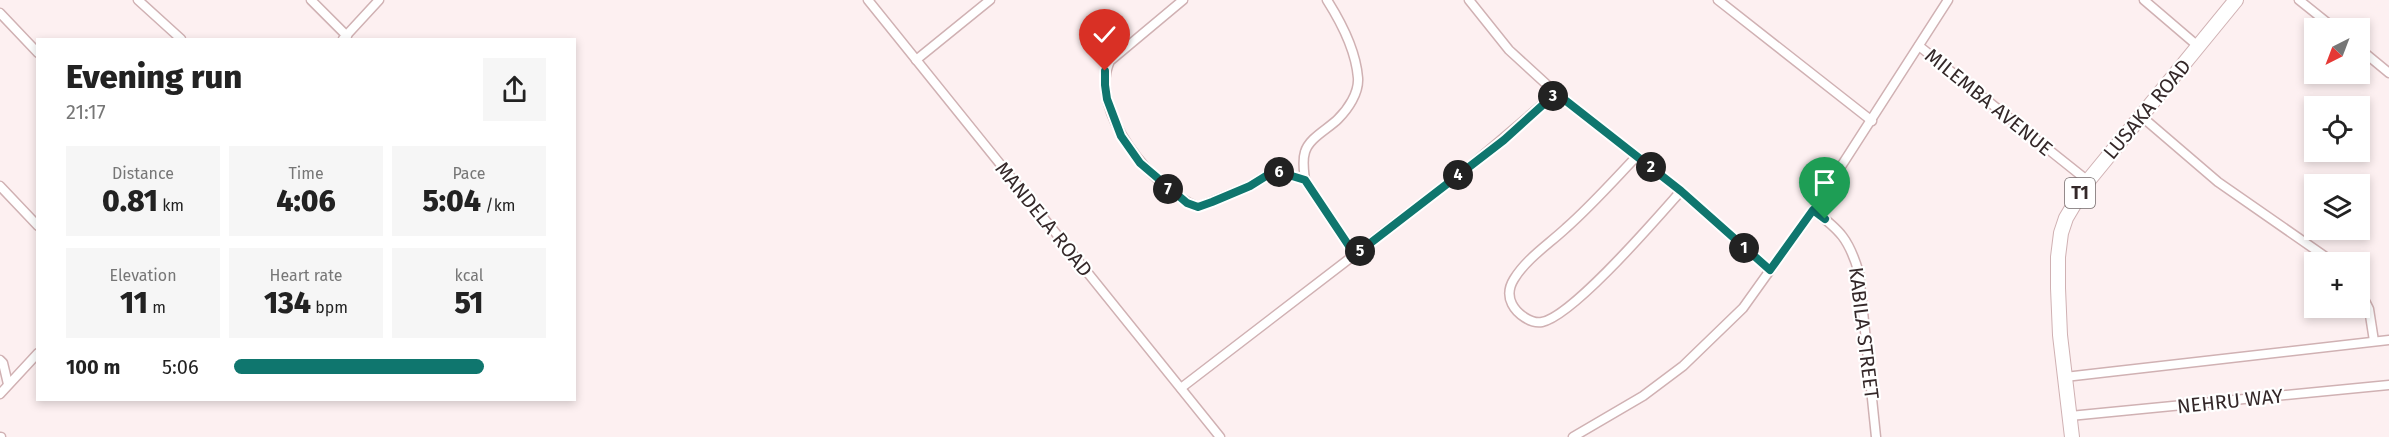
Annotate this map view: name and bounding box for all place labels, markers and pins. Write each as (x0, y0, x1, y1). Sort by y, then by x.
pin (1079, 9, 1130, 71)
pin: 3 (1538, 81, 1568, 111)
pin: 2 (1636, 152, 1666, 182)
pin: 6 (1264, 157, 1294, 187)
pin (1799, 157, 1850, 219)
pin: 4 (1443, 160, 1473, 190)
pin: 7 (1153, 174, 1183, 204)
pin: 1 (1729, 233, 1759, 263)
pin: 5 (1345, 236, 1375, 266)

